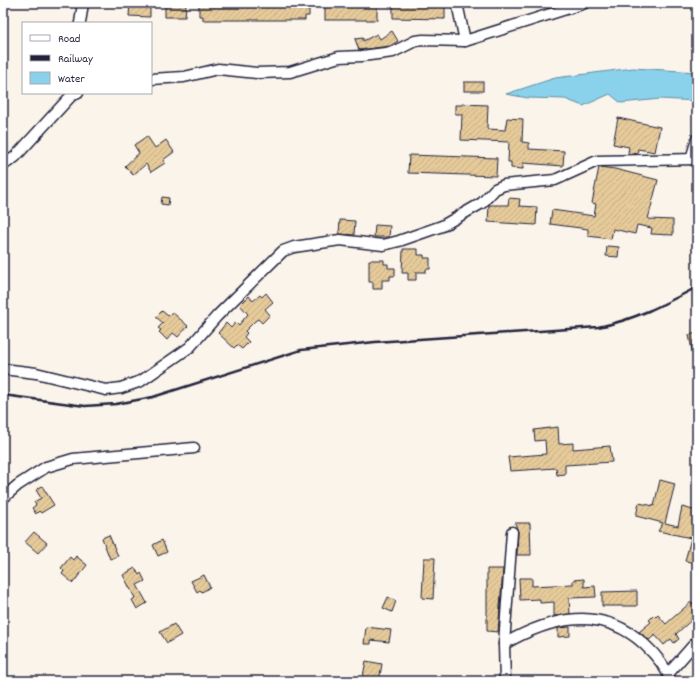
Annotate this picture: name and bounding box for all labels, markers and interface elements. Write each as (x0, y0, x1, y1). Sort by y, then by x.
legend (22, 22, 152, 94)
text: Road (58, 31, 80, 48)
text: Railway (58, 51, 94, 68)
text: Water (58, 71, 85, 88)

